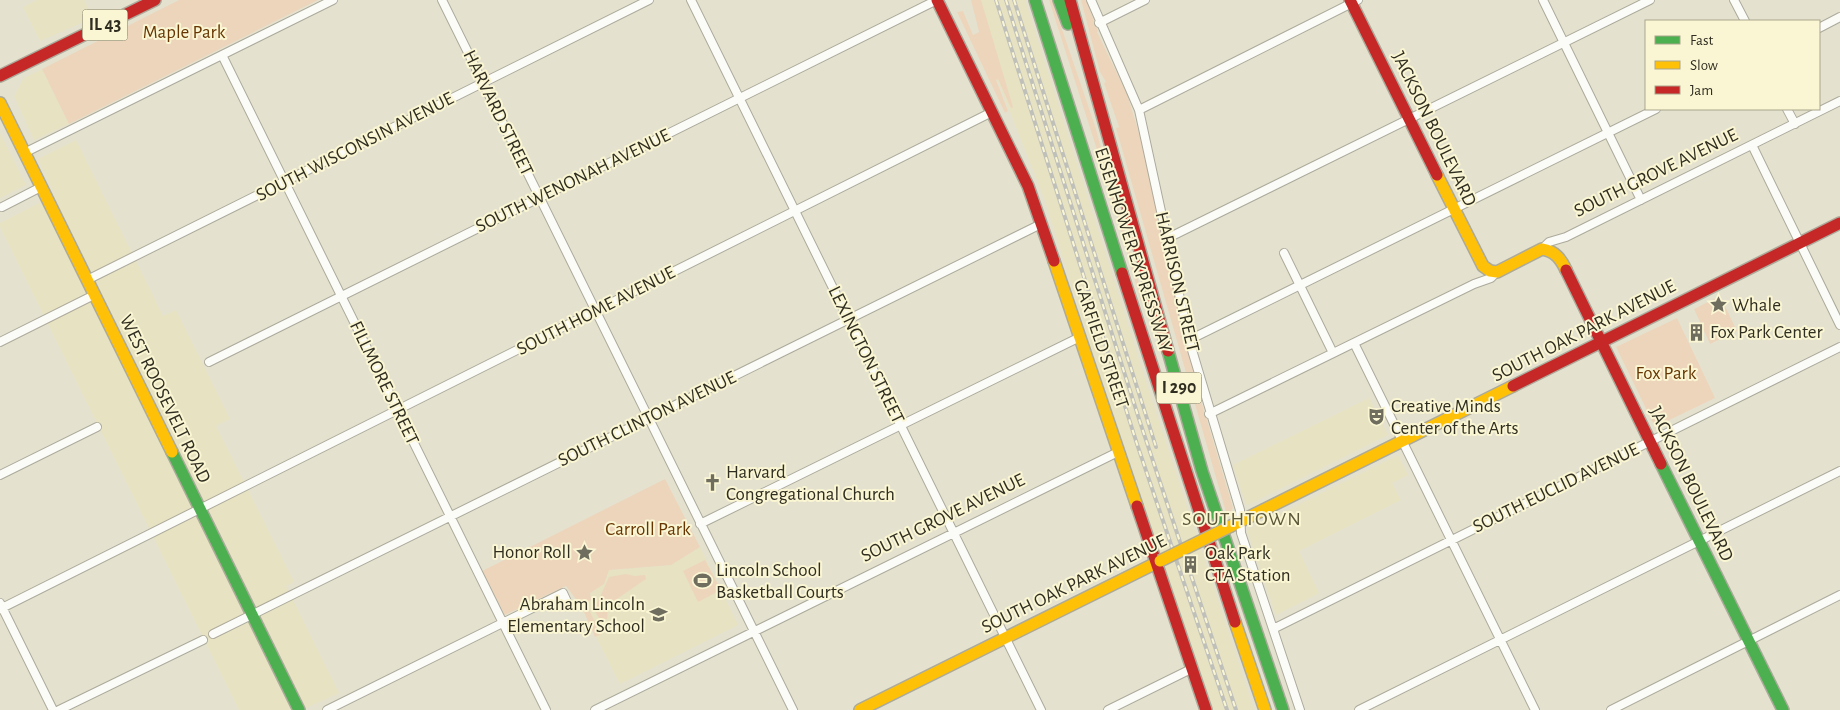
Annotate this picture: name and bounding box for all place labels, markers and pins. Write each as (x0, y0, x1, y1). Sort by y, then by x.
place icon: Whale (1708, 295, 1728, 315)
place label: Whale (1732, 296, 1781, 315)
building icon: Fox Park Center (1686, 322, 1706, 342)
place label: Fox Park Center (1710, 323, 1823, 342)
place label: Creative Minds Center of the Arts (1391, 397, 1519, 438)
theatre icon: Creative Minds Center of the Arts (1367, 407, 1387, 427)
place label: Harvard Congregational Church (726, 463, 895, 504)
church icon: Harvard Congregational Church (702, 473, 722, 493)
place icon: Honor Roll (575, 542, 595, 562)
place label: Honor Roll (492, 543, 571, 562)
place label: Oak Park CTA Station (1205, 544, 1291, 585)
building icon: Oak Park CTA Station (1181, 554, 1201, 574)
place label: Lincoln School Basketball Courts (716, 561, 844, 602)
sports icon: Lincoln School Basketball Courts (692, 571, 712, 591)
place label: Abraham Lincoln Elementary School (507, 595, 645, 636)
school or university icon: Abraham Lincoln Elementary School (649, 605, 669, 625)

